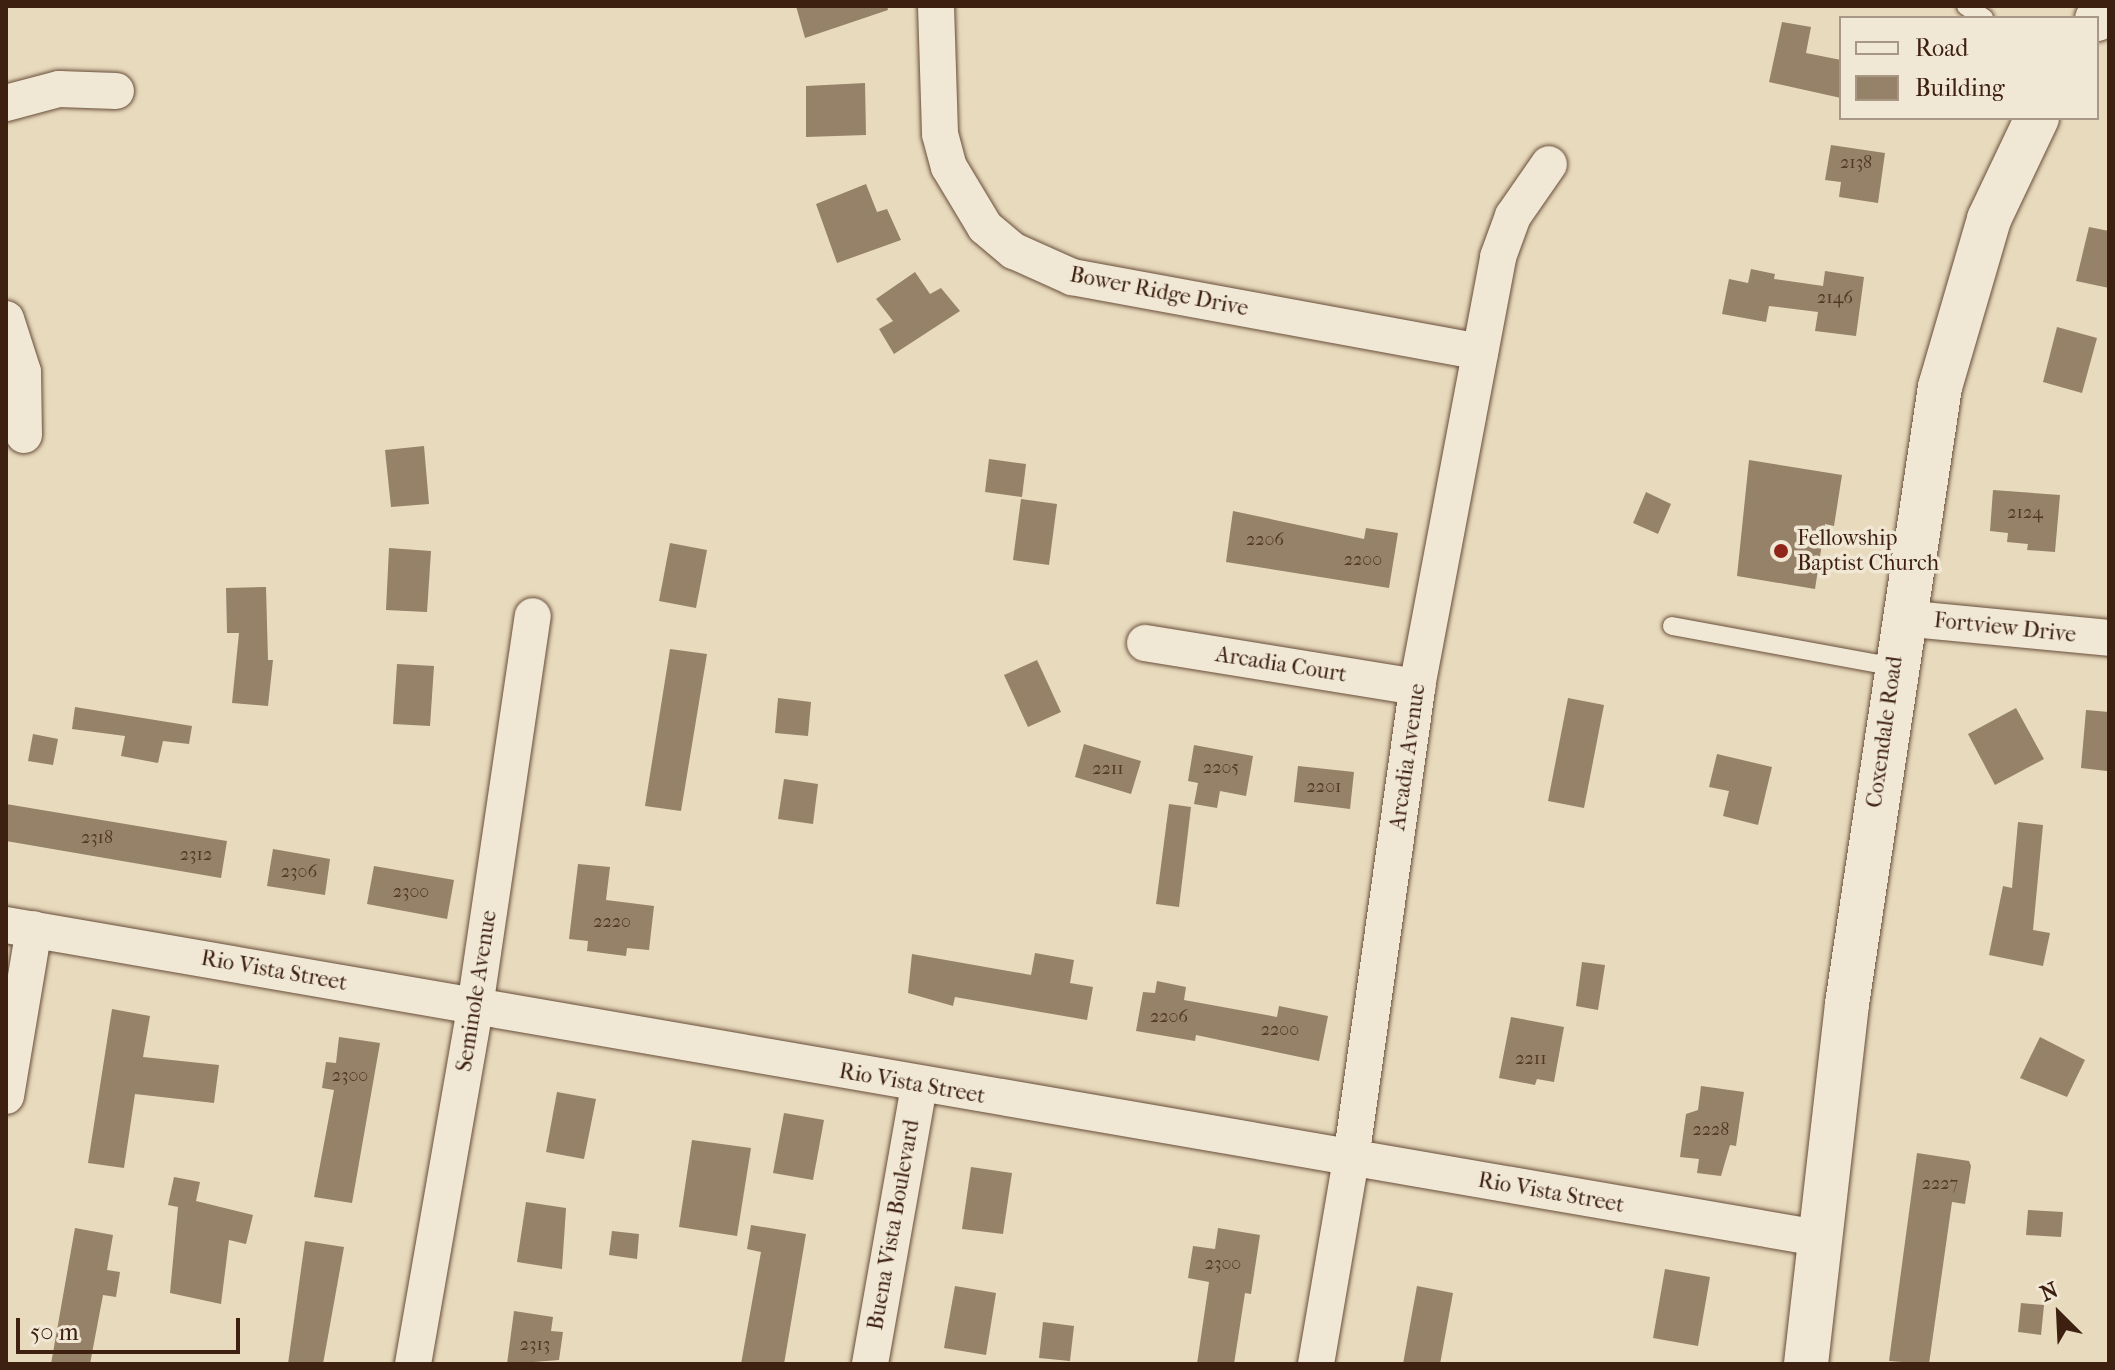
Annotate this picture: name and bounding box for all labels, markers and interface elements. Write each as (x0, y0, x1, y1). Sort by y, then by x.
legend (1839, 16, 2099, 120)
text: Road (1915, 34, 1968, 62)
text: Building (1915, 74, 2005, 102)
house number: 2138 (1840, 152, 1872, 174)
street label: Bower Ridge Drive (1068, 262, 1250, 322)
house number: 2146 (1817, 287, 1853, 309)
house number: 2124 (2007, 502, 2043, 524)
place label: Fellowship Baptist Church (1797, 525, 1939, 576)
house number: 2206 (1246, 529, 1284, 551)
marker: Fellowship Baptist Church (1772, 542, 1790, 560)
house number: 2200 (1344, 549, 1382, 571)
street label: Fortview Drive (1933, 607, 2077, 649)
street label: Arcadia Court (1214, 642, 1348, 688)
street label: Coxendale Road (1861, 655, 1909, 809)
street label: Arcadia Avenue (1385, 682, 1431, 832)
house number: 2205 (1203, 757, 1239, 779)
house number: 2211 (1092, 758, 1124, 780)
house number: 2201 (1307, 776, 1341, 798)
house number: 2318 (81, 827, 113, 849)
house number: 2312 (180, 844, 212, 866)
house number: 2306 (281, 861, 317, 883)
house number: 2300 (393, 881, 429, 903)
street label: Seminole Avenue (451, 908, 503, 1074)
house number: 2220 (593, 911, 631, 933)
street label: Rio Vista Street (199, 945, 349, 997)
house number: 2206 (1150, 1006, 1188, 1028)
house number: 2200 (1261, 1019, 1299, 1041)
house number: 2211 (1515, 1048, 1547, 1070)
street label: Rio Vista Street (837, 1058, 987, 1110)
house number: 2300 (332, 1065, 368, 1087)
street label: Buena Vista Boulevard (862, 1118, 926, 1332)
house number: 2228 (1693, 1119, 1729, 1141)
street label: Rio Vista Street (1476, 1167, 1626, 1219)
house number: 2227 (1922, 1173, 1958, 1195)
house number: 2300 (1205, 1253, 1241, 1275)
north arrow (2019, 1274, 2099, 1354)
text: N (2036, 1277, 2062, 1307)
scale bar (20, 1302, 244, 1352)
text: 50 m (30, 1318, 79, 1346)
house number: 2313 (520, 1334, 550, 1356)

